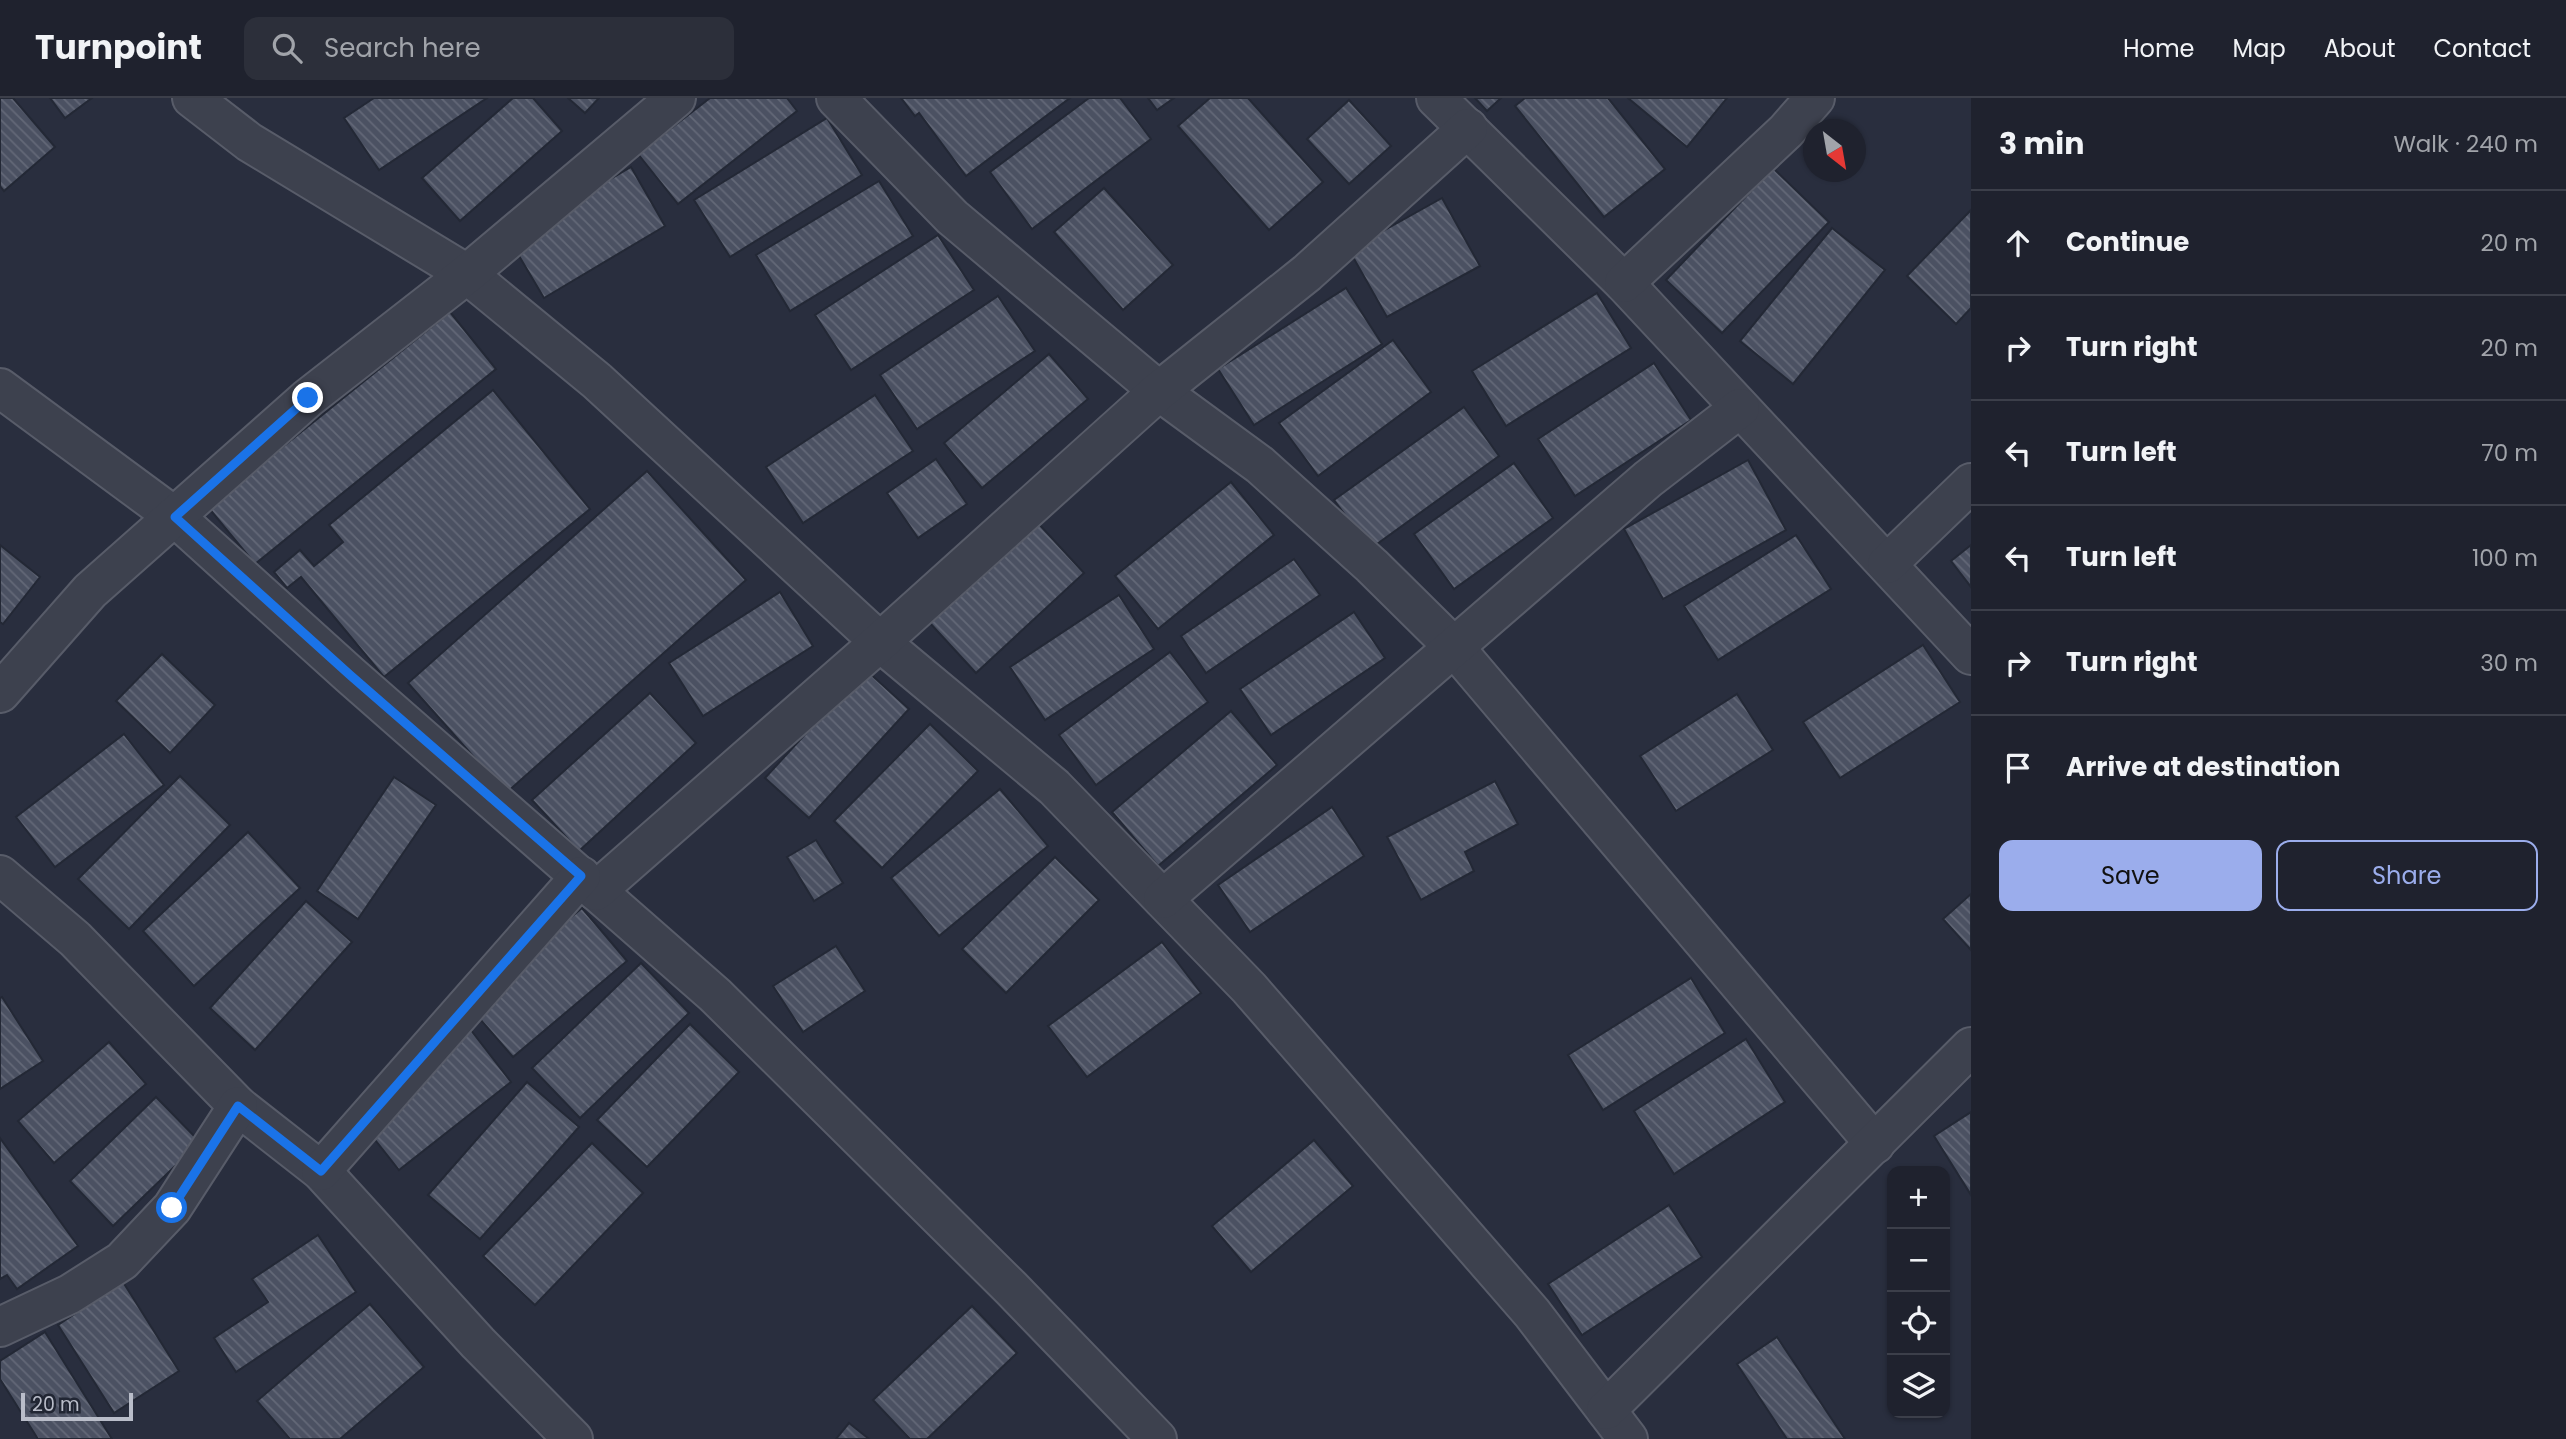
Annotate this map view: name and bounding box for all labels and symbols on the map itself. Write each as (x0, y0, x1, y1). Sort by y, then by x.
north arrow (1803, 119, 1866, 182)
route end (292, 382, 323, 413)
route start (156, 1192, 187, 1223)
scale bar (21, 1390, 133, 1422)

